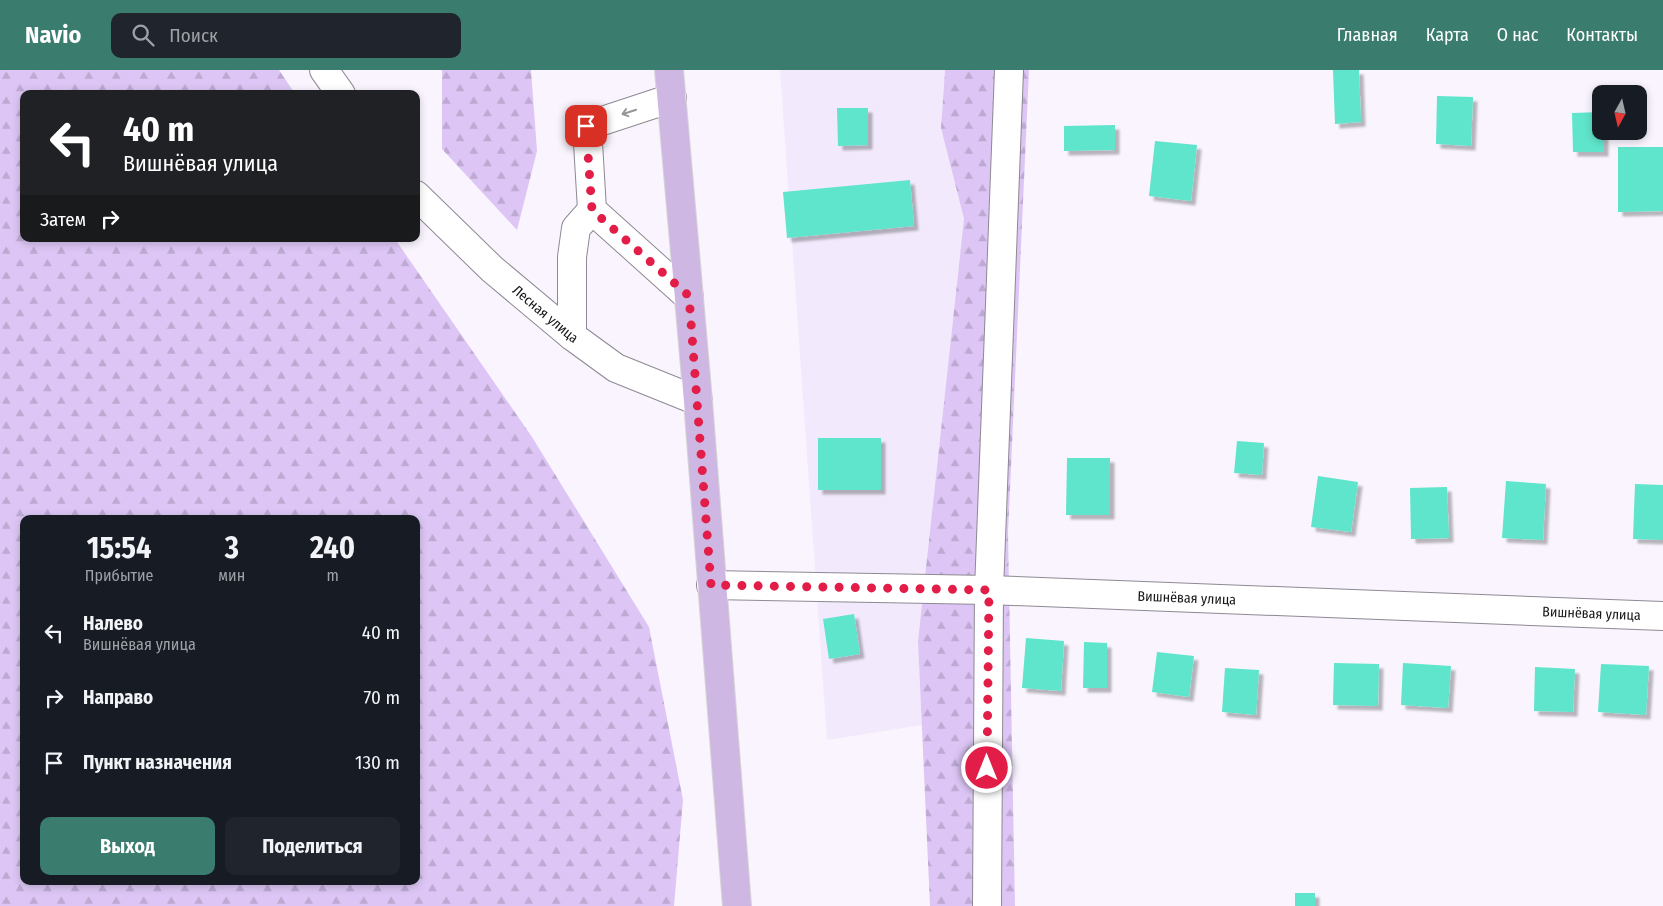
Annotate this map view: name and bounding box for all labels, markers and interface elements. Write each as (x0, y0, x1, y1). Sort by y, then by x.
search box (111, 13, 461, 58)
text: Navio (25, 21, 81, 49)
icon: search (129, 21, 157, 49)
text: Поиск (169, 24, 218, 47)
text: Главная (1337, 24, 1398, 46)
text: Карта (1426, 24, 1469, 46)
text: О нас (1497, 24, 1538, 46)
text: Контакты (1566, 24, 1638, 46)
north arrow (1592, 85, 1648, 140)
map controls (1592, 85, 1647, 140)
pin (565, 105, 607, 147)
text: 40 m (123, 108, 194, 150)
one-way arrow (622, 108, 637, 117)
icon: left (40, 110, 105, 175)
icon: arrive (572, 112, 600, 140)
text: Вишнёвая улица (123, 150, 278, 177)
icon: right (96, 205, 124, 233)
text: Затем (40, 208, 86, 231)
street label: Лесная улица (509, 282, 582, 347)
text: 15:54 (87, 530, 152, 566)
text: 3 (225, 530, 239, 566)
text: 240 (310, 530, 355, 566)
text: Прибытие (85, 566, 154, 585)
text: мин (218, 566, 245, 585)
text: m (326, 566, 339, 585)
street label: Вишнёвая улица (1137, 588, 1237, 609)
street label: Вишнёвая улица (1542, 603, 1641, 624)
text: Налево (83, 612, 143, 635)
icon: left (40, 619, 68, 647)
text: 40 m (362, 621, 400, 644)
text: Вишнёвая улица (83, 635, 196, 654)
icon: right (40, 684, 68, 712)
text: Направо (83, 686, 153, 709)
text: 70 m (364, 686, 400, 709)
position arrow (960, 741, 1012, 793)
icon: arrive (40, 749, 68, 777)
text: Пункт назначения (83, 751, 232, 774)
text: 130 m (355, 751, 400, 774)
button: Выход (40, 817, 215, 875)
button: Поделиться (225, 817, 400, 875)

